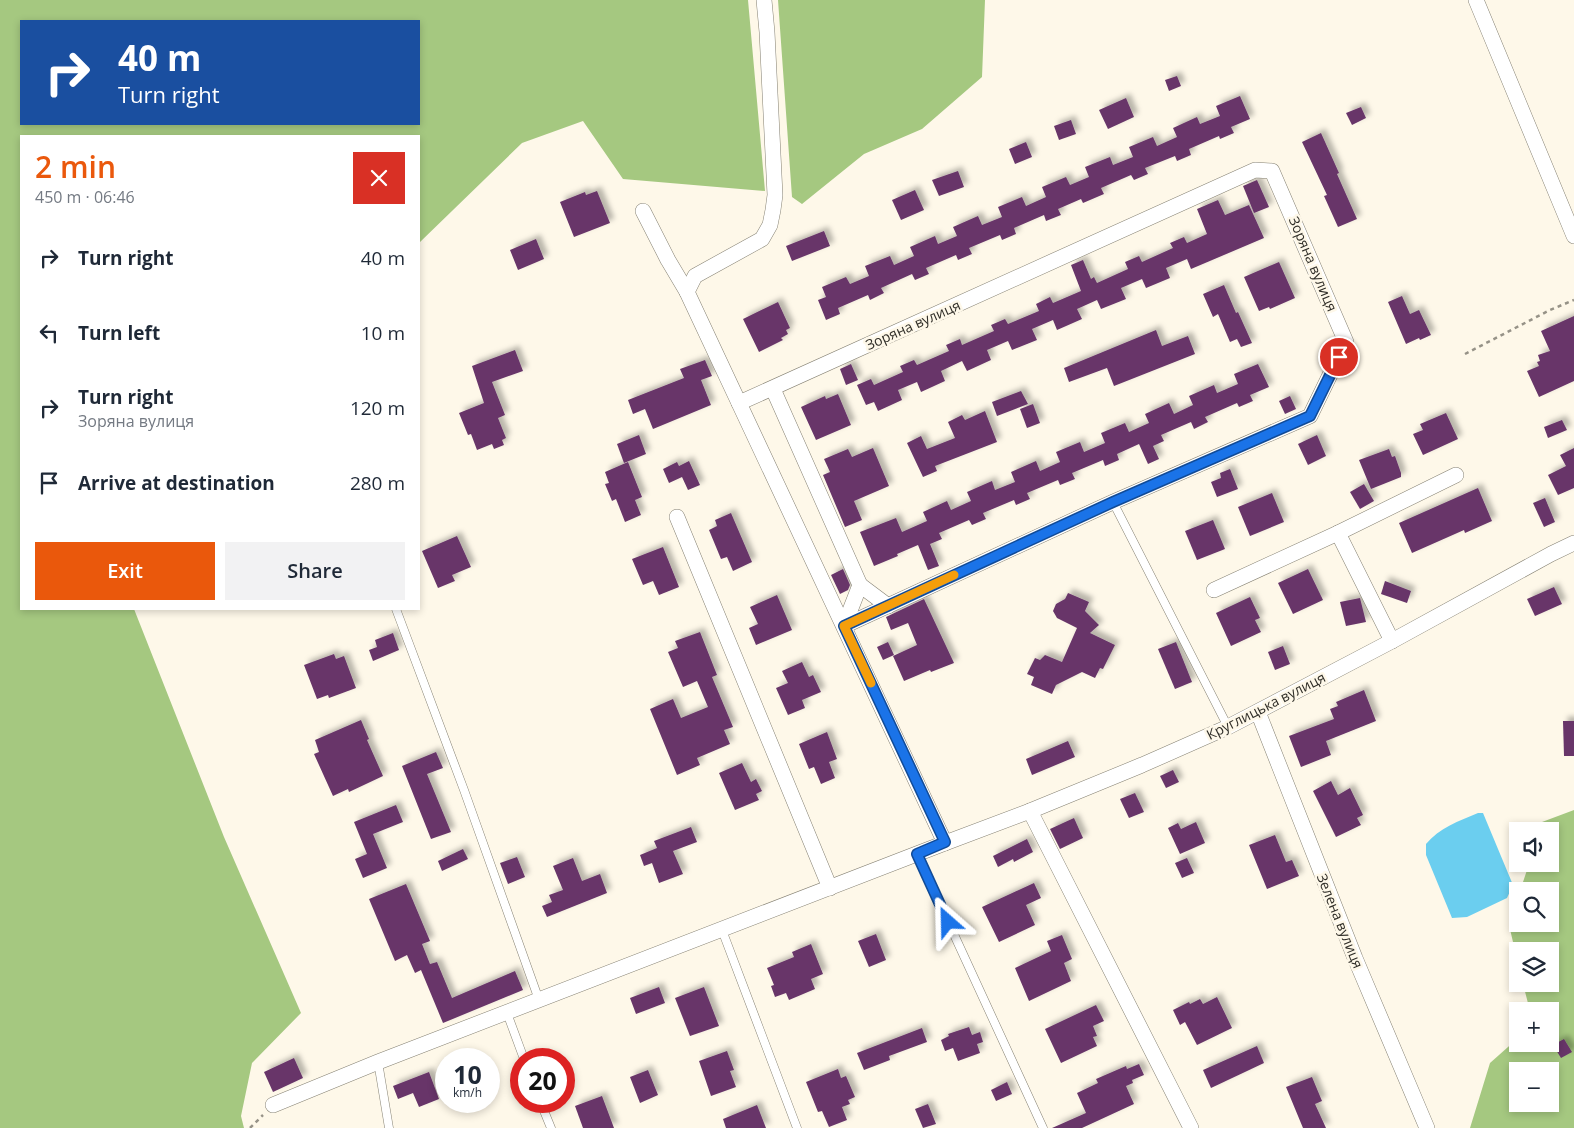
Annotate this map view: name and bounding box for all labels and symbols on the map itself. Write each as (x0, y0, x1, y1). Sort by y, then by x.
street label: Зоряна вулиця (1285, 213, 1342, 314)
street label: Зоряна вулиця (862, 295, 963, 354)
pin (1318, 336, 1360, 378)
street label: Круглицька вулиця (1203, 667, 1329, 744)
street label: Зелена вулиця (1313, 871, 1368, 971)
position arrow (921, 895, 973, 947)
speed limit sign: 20 (510, 1048, 575, 1113)

